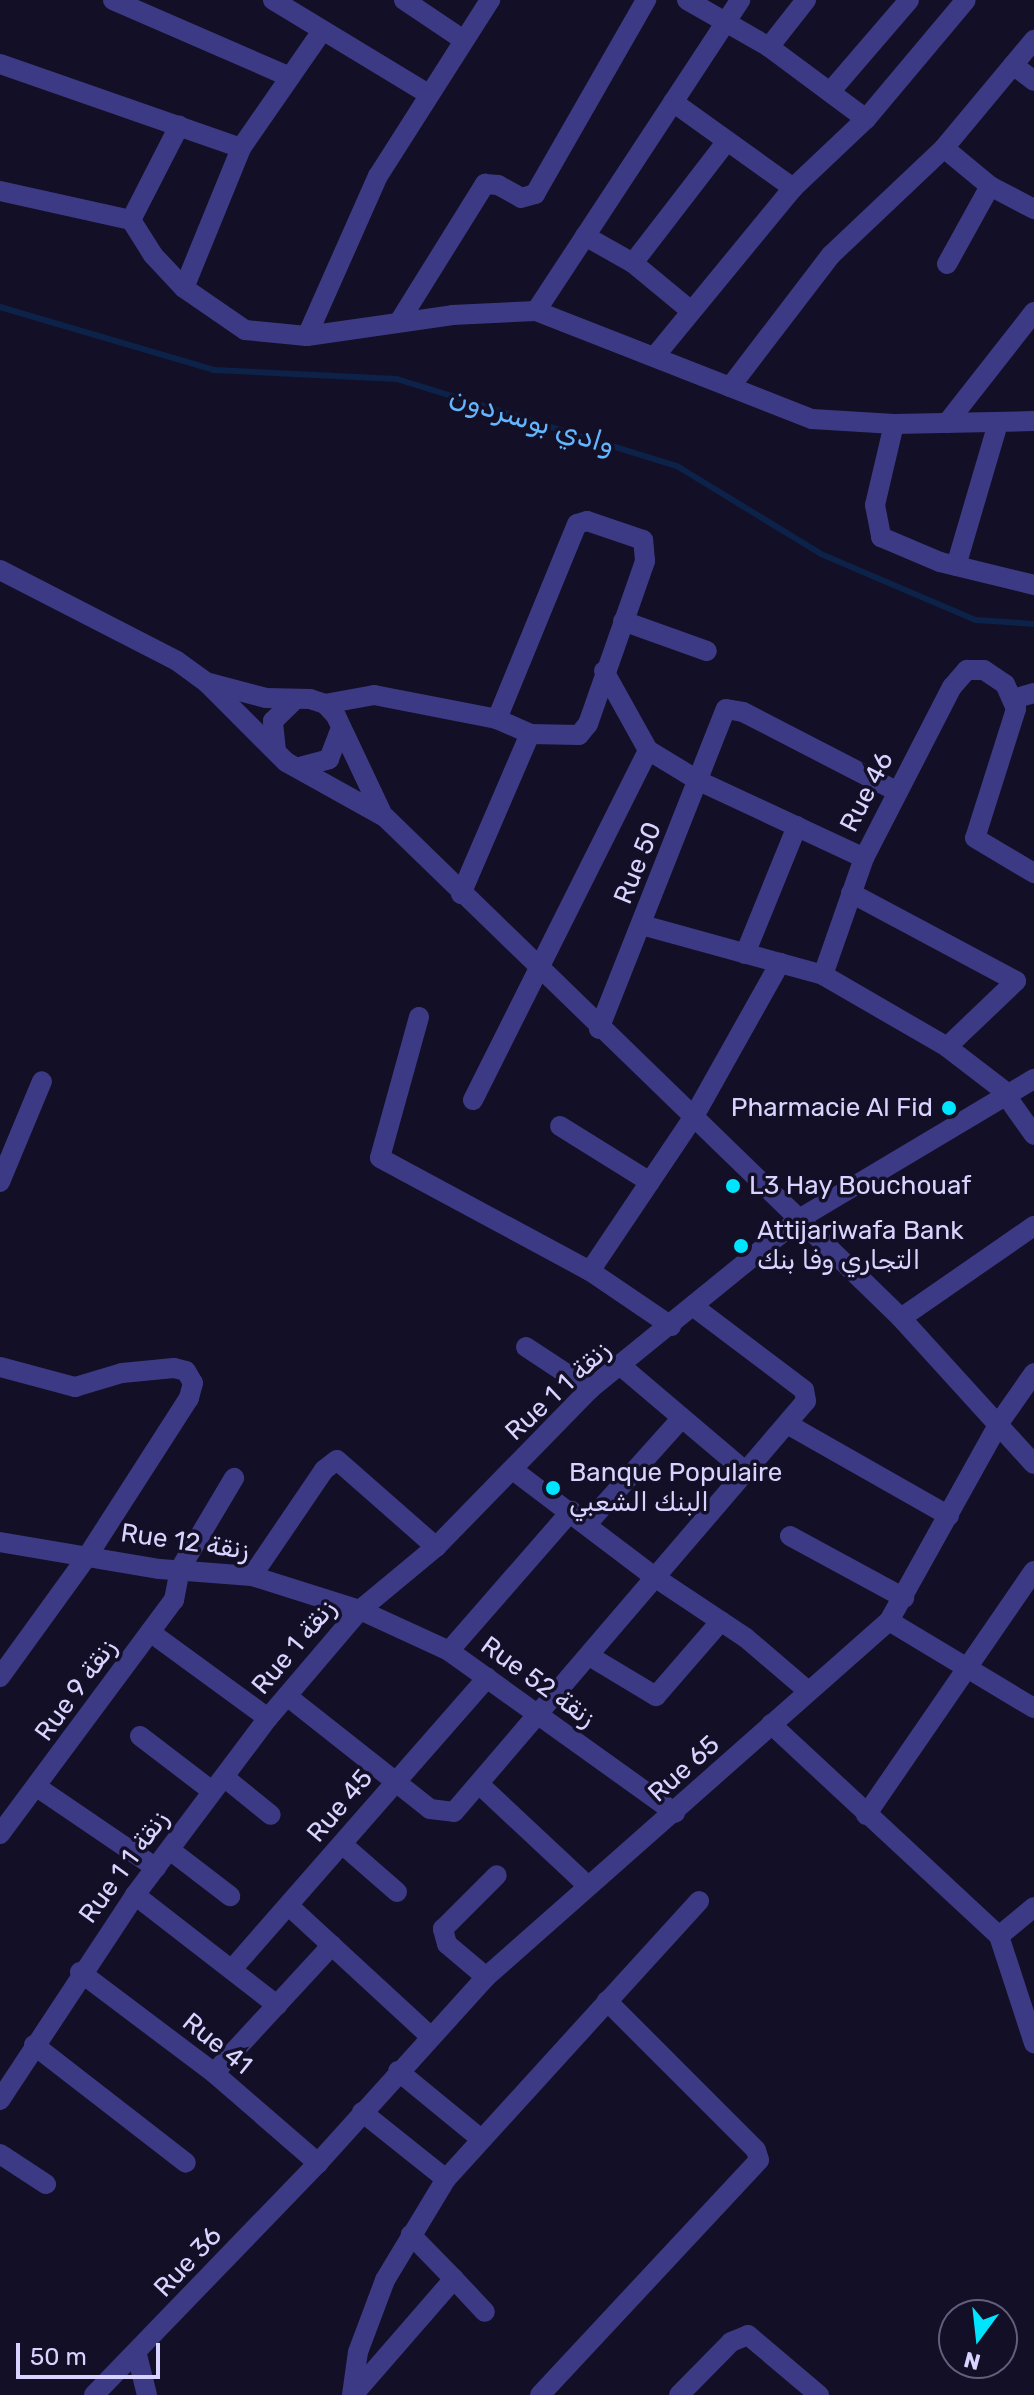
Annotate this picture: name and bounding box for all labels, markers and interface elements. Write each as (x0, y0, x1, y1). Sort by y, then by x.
water label: وادي بوسردون (445, 380, 619, 462)
street label: Rue 46 (834, 747, 900, 837)
street label: Rue 50 (608, 817, 668, 909)
place label: Pharmacie Al Fid (730, 1092, 933, 1124)
marker: Pharmacie Al Fid (940, 1099, 958, 1117)
place label: L3 Hay Bouchouaf (749, 1170, 972, 1202)
marker: L3 Hay Bouchouaf (724, 1177, 742, 1195)
place label: Attijariwafa Bank التجاري وفا بنك (757, 1215, 964, 1276)
marker: Attijariwafa Bank التجاري وفا بنك (732, 1237, 750, 1255)
street label: Rue 1 زنقة 1 (499, 1335, 617, 1447)
place label: Banque Populaire البنك الشعبي (569, 1457, 782, 1518)
marker: Banque Populaire البنك الشعبي (544, 1479, 562, 1497)
street label: Rue 12 زنقة (119, 1518, 251, 1566)
street label: Rue 1 زنقة (245, 1593, 343, 1701)
street label: Rue 52 زنقة (475, 1630, 601, 1734)
street label: Rue 9 زنقة (29, 1633, 123, 1747)
street label: Rue 65 (642, 1729, 726, 1809)
street label: Rue 45 (301, 1763, 379, 1849)
street label: Rue 1 زنقة 1 (73, 1805, 175, 1929)
street label: Rue 41 (176, 2007, 258, 2081)
street label: Rue 36 (148, 2220, 228, 2304)
north arrow (938, 2299, 1018, 2379)
scale bar (20, 2327, 164, 2377)
text: 50 m (30, 2343, 87, 2371)
text: N (961, 2346, 983, 2376)

